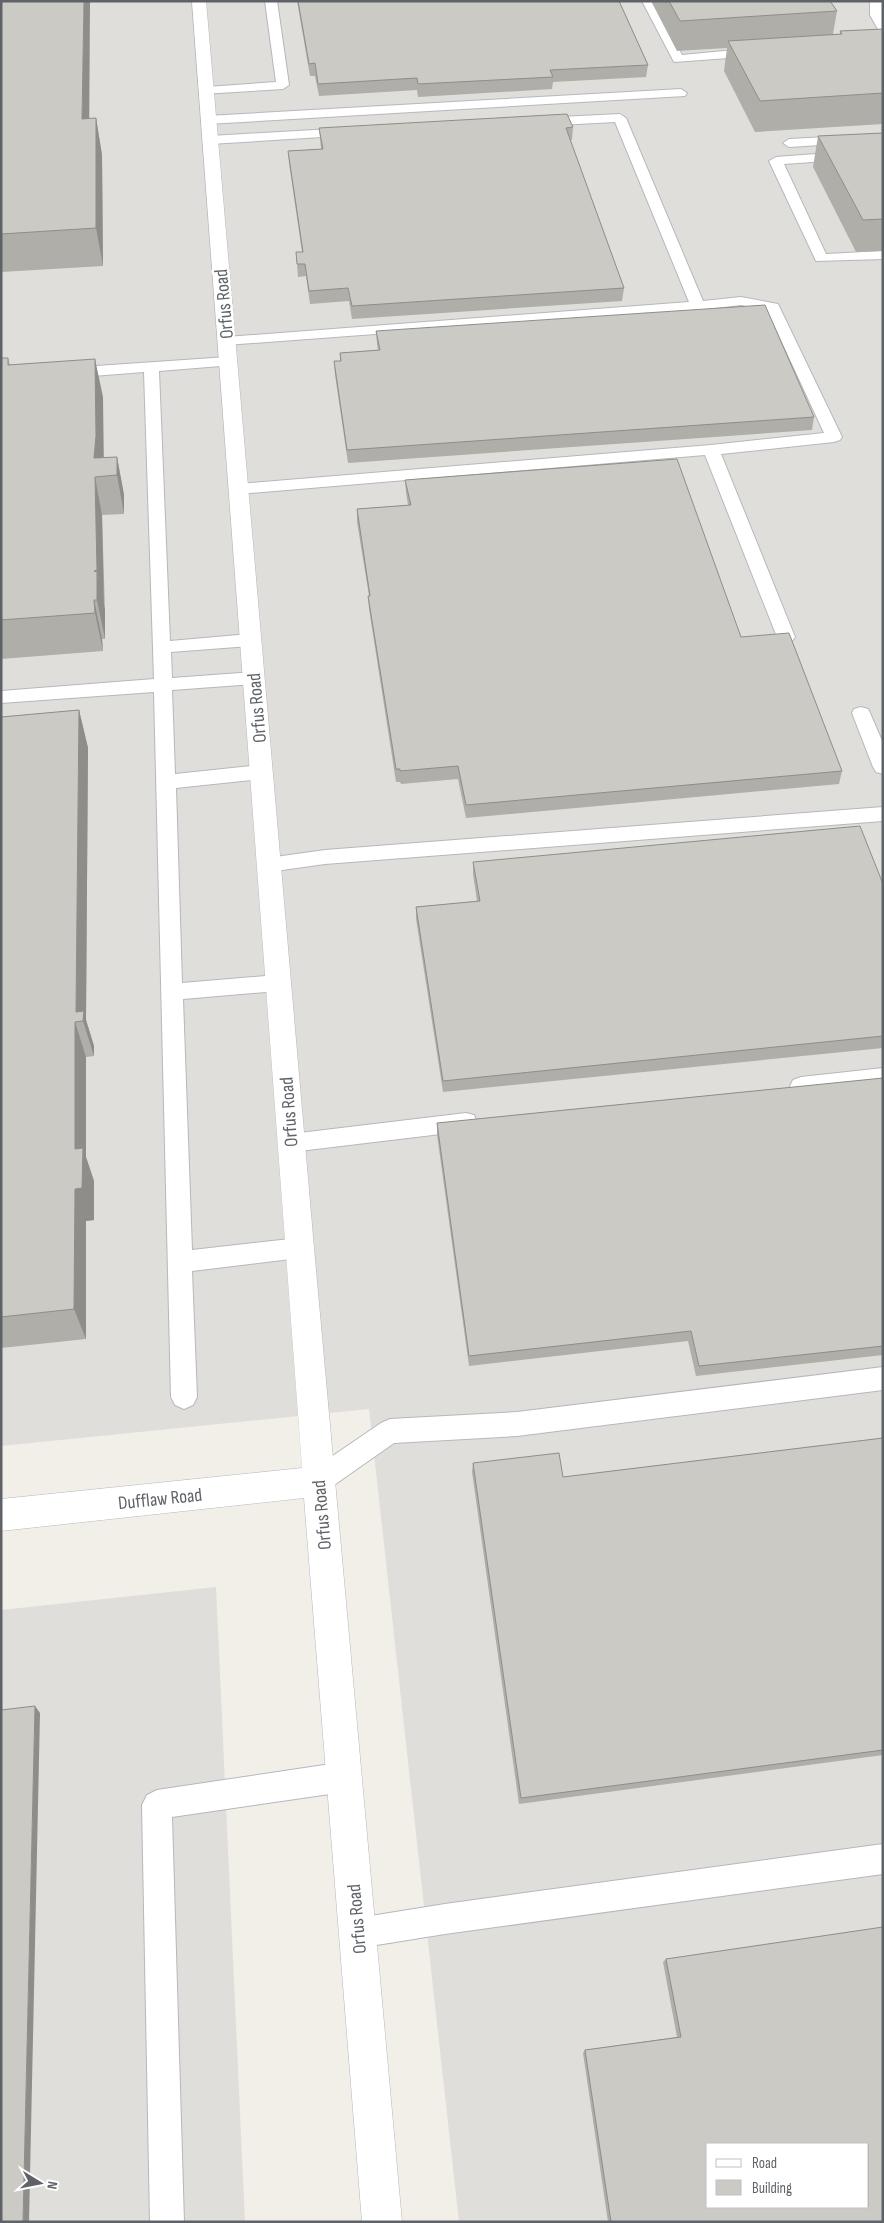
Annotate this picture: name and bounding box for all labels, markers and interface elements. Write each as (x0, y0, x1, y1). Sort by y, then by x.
street label: Orfus Road (210, 268, 239, 340)
street label: Orfus Road (243, 672, 272, 744)
street label: Orfus Road (276, 1076, 303, 1148)
street label: Orfus Road (308, 1479, 337, 1551)
street label: Dufflaw Road (117, 1484, 203, 1515)
street label: Orfus Road (343, 1883, 372, 1955)
legend (706, 2143, 869, 2208)
text: Road (752, 2154, 777, 2173)
north arrow (15, 2158, 65, 2208)
text: Building (752, 2179, 792, 2198)
text: N (43, 2180, 61, 2190)

